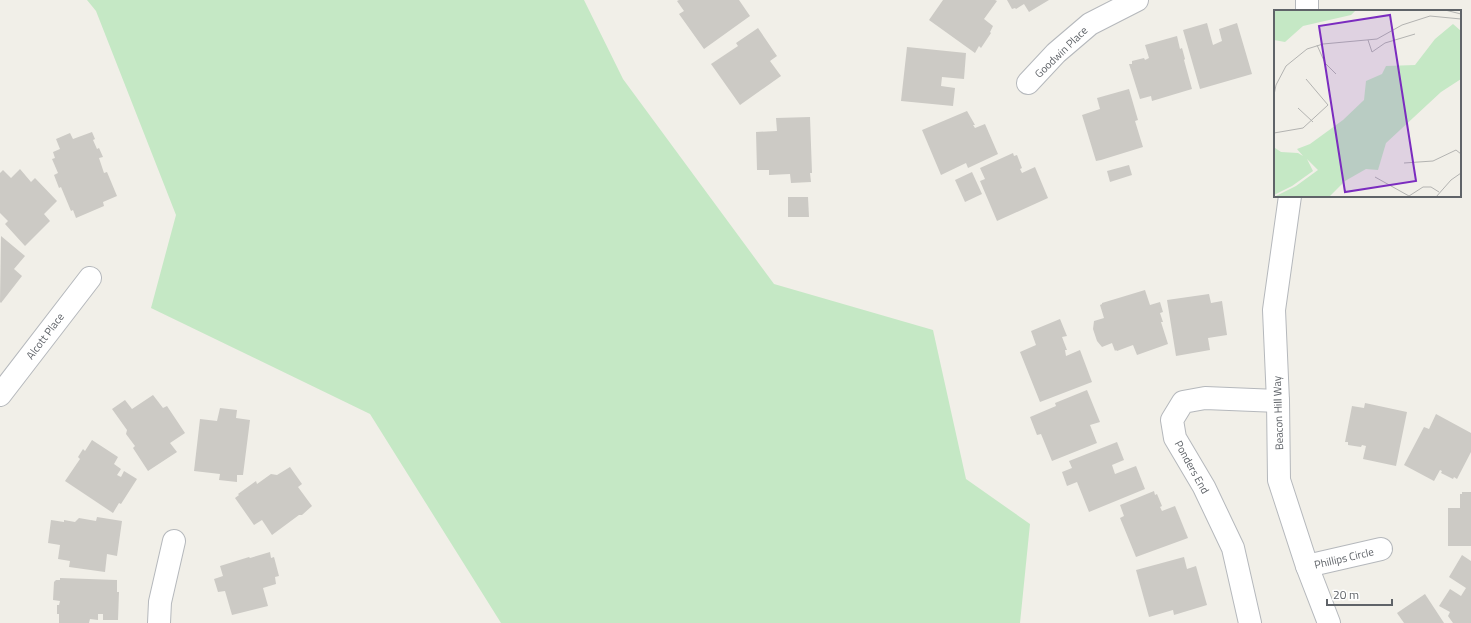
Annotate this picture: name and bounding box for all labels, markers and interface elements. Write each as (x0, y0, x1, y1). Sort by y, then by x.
inset map (1274, 10, 1461, 197)
street label: Goodwin Place (1031, 22, 1091, 81)
street label: Alcott Place (22, 309, 68, 363)
street label: Beacon Hill Way (1269, 375, 1287, 450)
street label: Ponders End (1171, 437, 1213, 497)
street label: Phillips Circle (1313, 543, 1376, 573)
scale bar (1327, 581, 1392, 607)
text: 20 m (1333, 585, 1359, 604)

